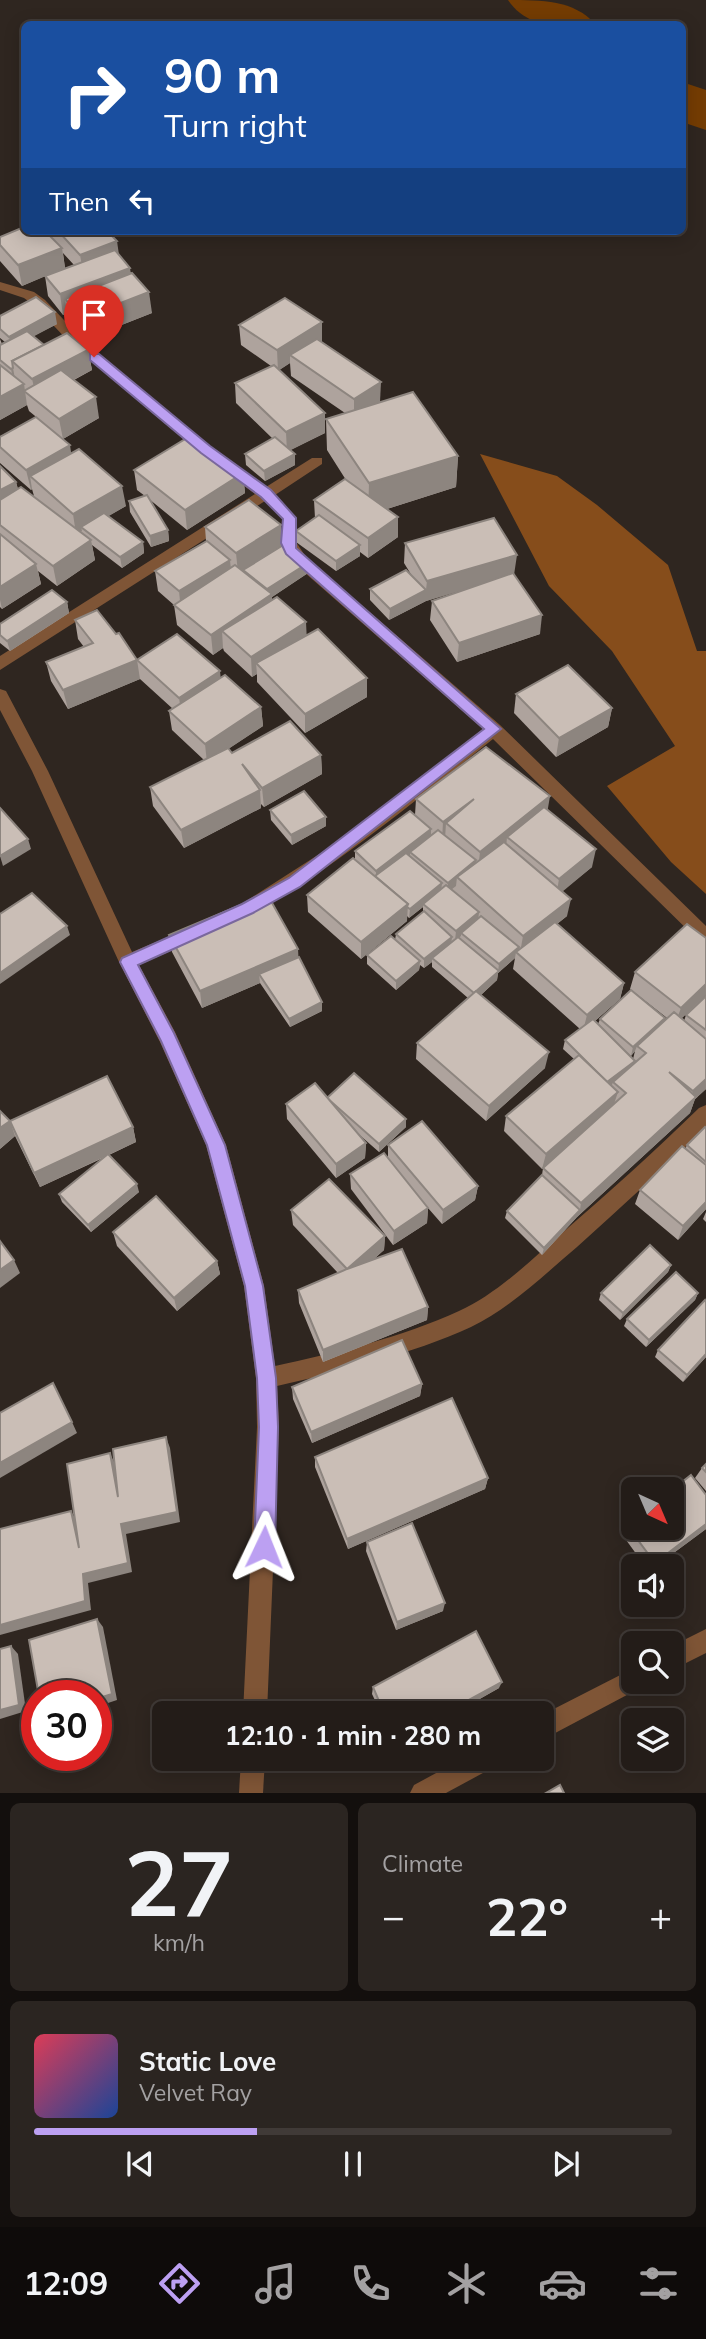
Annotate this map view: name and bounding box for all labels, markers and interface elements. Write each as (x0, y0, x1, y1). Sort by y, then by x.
text: 90 m (164, 44, 280, 105)
icon: right (49, 49, 140, 140)
text: Turn right (164, 105, 307, 145)
icon: left (123, 182, 161, 220)
text: Then (49, 185, 109, 218)
pin (64, 285, 124, 357)
icon: arrive (75, 296, 113, 334)
north arrow (621, 1477, 684, 1540)
map controls (621, 1477, 684, 1771)
position arrow (227, 1510, 301, 1584)
button: sound (621, 1554, 684, 1617)
button: search (621, 1631, 684, 1694)
speed limit sign: 30 (21, 1680, 112, 1771)
button: layers (621, 1708, 684, 1771)
text: 12:10 · 1 min · 280 m (225, 1719, 481, 1752)
text: 27 (124, 1825, 234, 1939)
text: Climate (382, 1849, 463, 1878)
text: 22° (486, 1884, 568, 1949)
text: − (382, 1892, 405, 1940)
text: + (649, 1892, 672, 1940)
text: km/h (153, 1928, 205, 1957)
text: Static Love (139, 2045, 276, 2078)
text: Velvet Ray (139, 2078, 252, 2107)
icon: previous (121, 2145, 159, 2183)
icon: pause (334, 2145, 372, 2183)
icon: next (547, 2145, 585, 2183)
icon: directions (155, 2259, 204, 2308)
icon: music (251, 2259, 300, 2308)
icon: phone (346, 2259, 395, 2308)
icon: climate (442, 2259, 491, 2308)
icon: car (538, 2259, 587, 2308)
icon: filters (634, 2259, 683, 2308)
text: 12:09 (23, 2263, 108, 2303)

